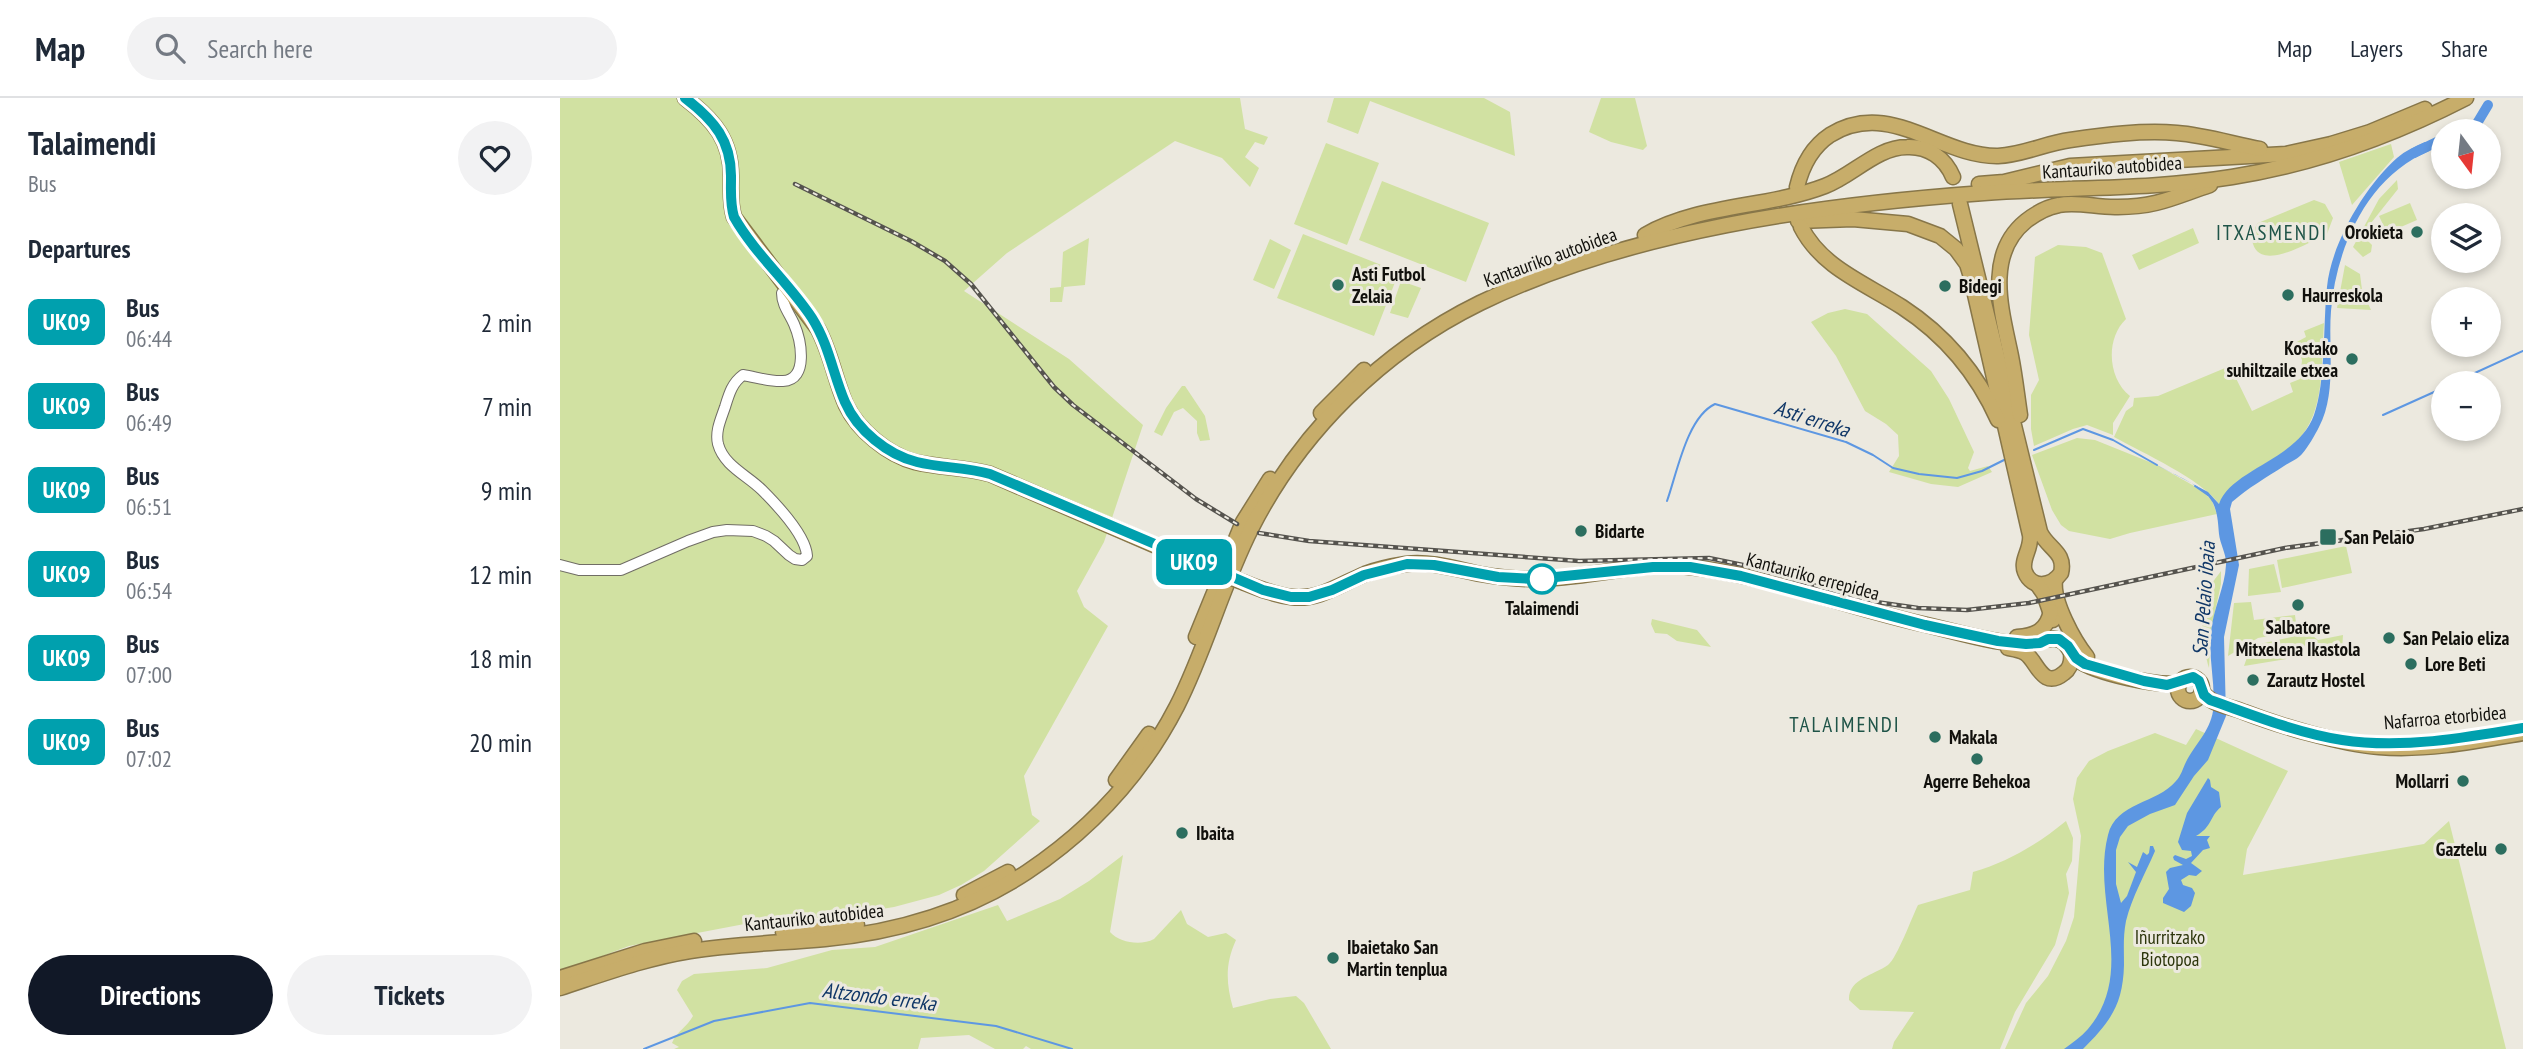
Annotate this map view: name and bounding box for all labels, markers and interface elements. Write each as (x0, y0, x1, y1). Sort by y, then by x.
search box (127, 17, 617, 80)
text: Map (35, 27, 85, 70)
icon: search (151, 29, 189, 67)
text: Search here (207, 32, 313, 65)
text: Map (2277, 33, 2312, 64)
text: Layers (2350, 33, 2403, 64)
text: Share (2441, 33, 2488, 64)
north arrow (2431, 119, 2501, 189)
map controls (2431, 119, 2501, 441)
text: Talaimendi (28, 121, 156, 164)
button: heart (458, 121, 532, 195)
street label: Kantauriko autobidea (2041, 150, 2183, 184)
text: Bus (28, 169, 57, 198)
button: layers (2431, 203, 2501, 273)
district label: ITXASMENDI (2216, 219, 2328, 246)
place label: Orokieta (2345, 220, 2403, 244)
street label: Kantauriko autobidea (1480, 222, 1620, 292)
marker: Orokieta (2409, 224, 2425, 240)
text: Departures (28, 232, 131, 265)
place label: Asti Futbol Zelaia (1351, 262, 1426, 308)
place label: Bidegi (1959, 274, 2002, 298)
marker: Asti Futbol Zelaia (1330, 277, 1346, 293)
marker: Bidegi (1937, 278, 1953, 294)
place label: Haurreskola (2302, 283, 2383, 307)
marker: Haurreskola (2280, 287, 2296, 303)
button: + (2431, 287, 2501, 357)
text: Bus (126, 291, 159, 324)
text: UK09 (43, 306, 90, 337)
text: 2 min (481, 306, 532, 339)
text: 06:44 (126, 324, 172, 353)
place label: Kostako suhiltzaile etxea (2226, 336, 2338, 382)
marker: Kostako suhiltzaile etxea (2344, 351, 2360, 367)
button: − (2431, 371, 2501, 441)
text: Bus (126, 375, 159, 408)
text: UK09 (43, 390, 90, 421)
text: 7 min (482, 390, 532, 423)
water label: Asti erreka (1771, 394, 1855, 444)
text: 06:49 (126, 408, 172, 437)
text: Bus (126, 459, 159, 492)
text: UK09 (43, 474, 90, 505)
text: 9 min (481, 474, 532, 507)
text: 06:51 (126, 492, 172, 521)
place label: Bidarte (1595, 519, 1645, 543)
marker: Bidarte (1573, 523, 1589, 539)
place label: San Pelaio (2344, 525, 2414, 549)
marker: San Pelaio (2318, 527, 2338, 547)
line badge: UK09 (1145, 539, 1243, 585)
water label: San Pelaio ibaia (2186, 539, 2221, 657)
text: Bus (126, 543, 159, 576)
text: UK09 (1170, 546, 1218, 577)
street label: Kantauriko errepidea (1744, 547, 1882, 605)
text: UK09 (43, 558, 90, 589)
text: 12 min (469, 558, 532, 591)
marker: Talaimendi (1527, 564, 1557, 594)
text: 06:54 (126, 576, 172, 605)
place label: Talaimendi (1505, 596, 1579, 620)
marker: Salbatore Mitxelena Ikastola (2290, 597, 2306, 613)
place label: Salbatore Mitxelena Ikastola (2236, 615, 2361, 661)
place label: San Pelaio eliza (2403, 626, 2510, 650)
text: Bus (126, 627, 159, 660)
marker: San Pelaio eliza (2381, 630, 2397, 646)
text: UK09 (43, 642, 90, 673)
text: 18 min (469, 642, 532, 675)
place label: Lore Beti (2425, 652, 2486, 676)
marker: Lore Beti (2403, 656, 2419, 672)
text: 07:00 (126, 660, 172, 689)
place label: Zarautz Hostel (2267, 668, 2365, 692)
marker: Zarautz Hostel (2245, 672, 2261, 688)
street label: Nafarroa etorbidea (2383, 700, 2507, 734)
text: Bus (126, 711, 159, 744)
district label: TALAIMENDI (1789, 711, 1901, 738)
place label: Makala (1949, 725, 1998, 749)
text: UK09 (43, 726, 90, 757)
text: 20 min (469, 726, 532, 759)
marker: Makala (1927, 729, 1943, 745)
text: 07:02 (126, 744, 172, 773)
marker: Agerre Behekoa (1969, 751, 1985, 767)
place label: Agerre Behekoa (1923, 769, 2031, 793)
place label: Mollarri (2395, 769, 2449, 793)
marker: Mollarri (2455, 773, 2471, 789)
place label: Ibaita (1196, 821, 1235, 845)
marker: Ibaita (1174, 825, 1190, 841)
place label: Gaztelu (2436, 837, 2487, 861)
marker: Gaztelu (2493, 841, 2509, 857)
street label: Kantauriko autobidea (743, 898, 885, 936)
park label: Iñurritzako Biotopoa (2135, 925, 2205, 971)
place label: Ibaietako San Martin tenplua (1347, 935, 1448, 981)
marker: Ibaietako San Martin tenplua (1325, 950, 1341, 966)
button: Directions (28, 955, 273, 1035)
button: Tickets (287, 955, 532, 1035)
water label: Altzondo erreka (821, 976, 939, 1017)

